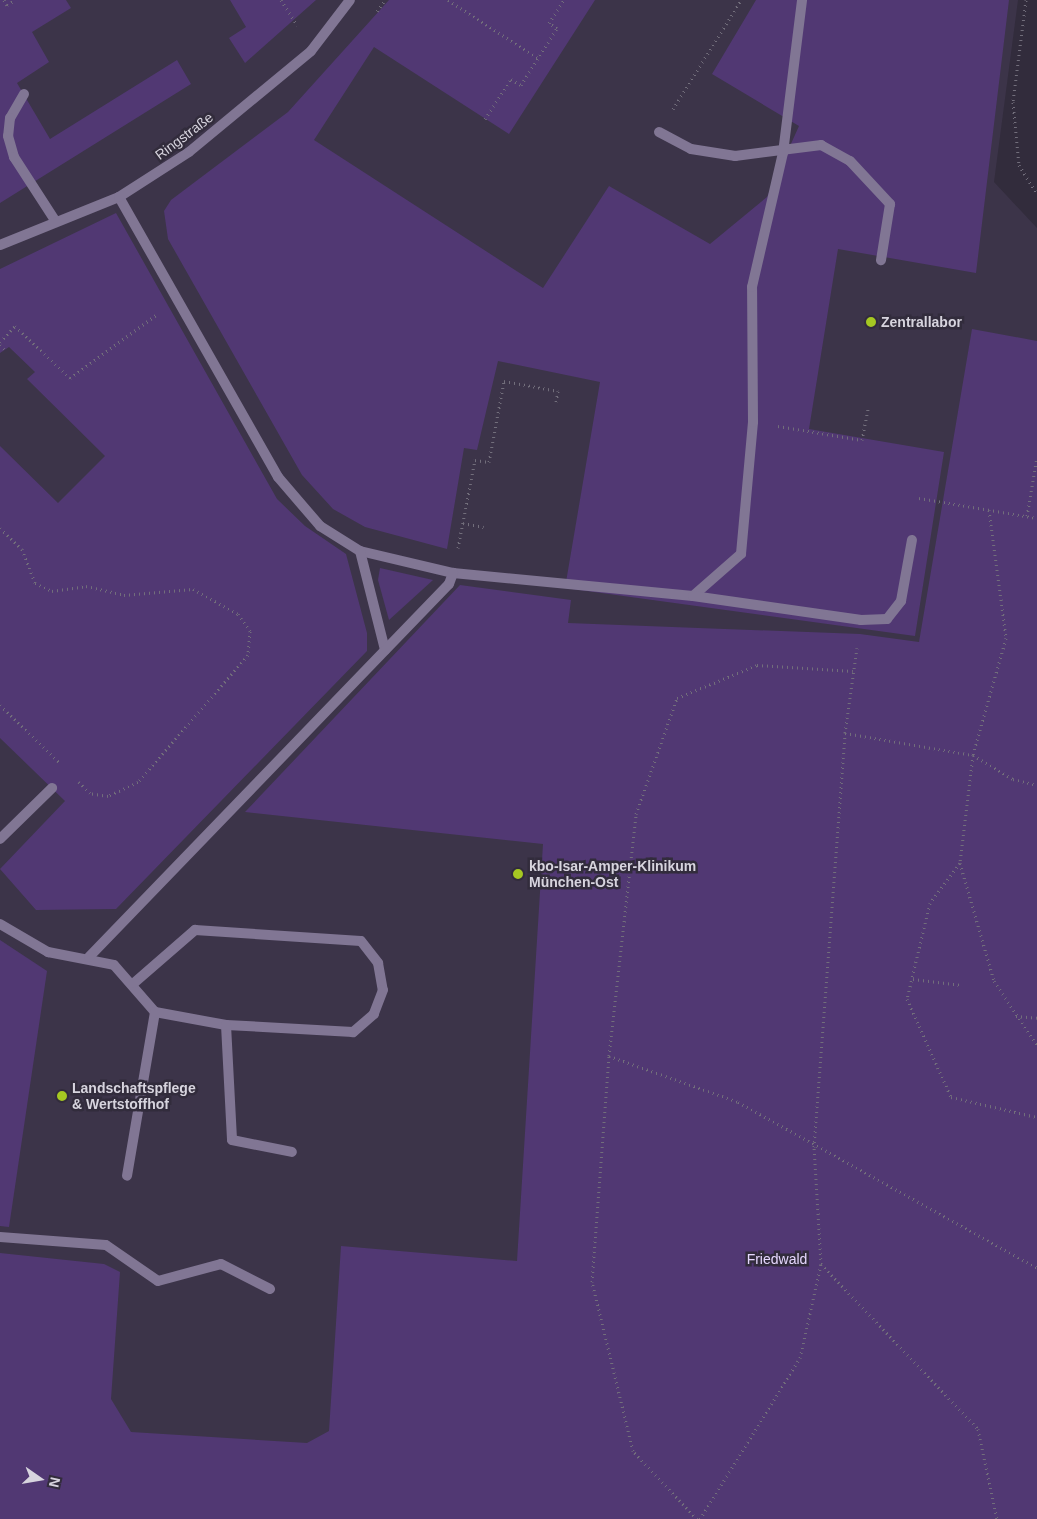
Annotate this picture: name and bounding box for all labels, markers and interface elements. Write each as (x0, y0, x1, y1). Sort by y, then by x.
street label: Ringstraße (152, 109, 216, 163)
place label: Zentrallabor (881, 314, 962, 330)
marker: Zentrallabor (865, 316, 877, 328)
place label: kbo-Isar-Amper-Klinikum München-Ost (529, 858, 696, 890)
marker: kbo-Isar-Amper-Klinikum München-Ost (511, 867, 525, 881)
place label: Landschaftspflege & Wertstoffhof (72, 1080, 196, 1112)
marker: Landschaftspflege & Wertstoffhof (56, 1090, 68, 1102)
park label: Friedwald (747, 1251, 807, 1267)
north arrow (15, 1454, 65, 1504)
text: N (46, 1476, 64, 1489)

